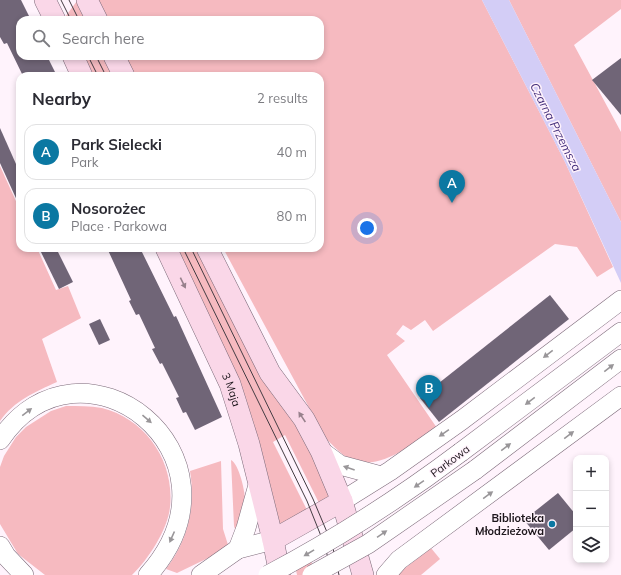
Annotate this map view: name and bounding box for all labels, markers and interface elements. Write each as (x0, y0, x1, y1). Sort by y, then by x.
search box (16, 16, 324, 60)
icon: search (30, 27, 52, 49)
text: Search here (62, 29, 144, 48)
water label: Czarna Przemsza (527, 80, 585, 174)
text: Nearby (32, 88, 91, 109)
text: 2 results (257, 90, 308, 106)
text: Park Sielecki (71, 135, 162, 154)
text: A (41, 144, 51, 160)
text: 40 m (277, 144, 307, 160)
text: Park (71, 154, 98, 170)
pin: A (439, 170, 465, 203)
text: Nosorożec (71, 199, 146, 218)
text: B (42, 208, 50, 224)
text: 80 m (277, 208, 307, 224)
text: Place · Parkowa (71, 218, 167, 234)
your location (357, 218, 377, 238)
one-way arrow (180, 277, 186, 289)
one-way arrow (542, 350, 553, 359)
one-way arrow (604, 364, 615, 372)
street label: 3 Maja (219, 370, 244, 408)
pin: B (416, 375, 442, 408)
one-way arrow (524, 397, 535, 405)
one-way arrow (22, 408, 33, 416)
one-way arrow (298, 411, 306, 422)
one-way arrow (142, 414, 153, 423)
one-way arrow (439, 429, 450, 437)
one-way arrow (564, 431, 575, 439)
street label: Parkowa (428, 442, 472, 480)
one-way arrow (501, 443, 511, 451)
map controls (573, 455, 609, 563)
button: + (573, 455, 609, 491)
one-way arrow (342, 465, 354, 471)
one-way arrow (413, 480, 424, 488)
one-way arrow (482, 491, 493, 500)
button: − (573, 491, 609, 527)
place label: Biblioteka Młodzieżowa (475, 511, 544, 538)
marker: Biblioteka Młodzieżowa (547, 519, 557, 529)
button: layers (573, 527, 609, 563)
one-way arrow (377, 530, 387, 538)
one-way arrow (169, 531, 175, 543)
one-way arrow (303, 549, 314, 556)

